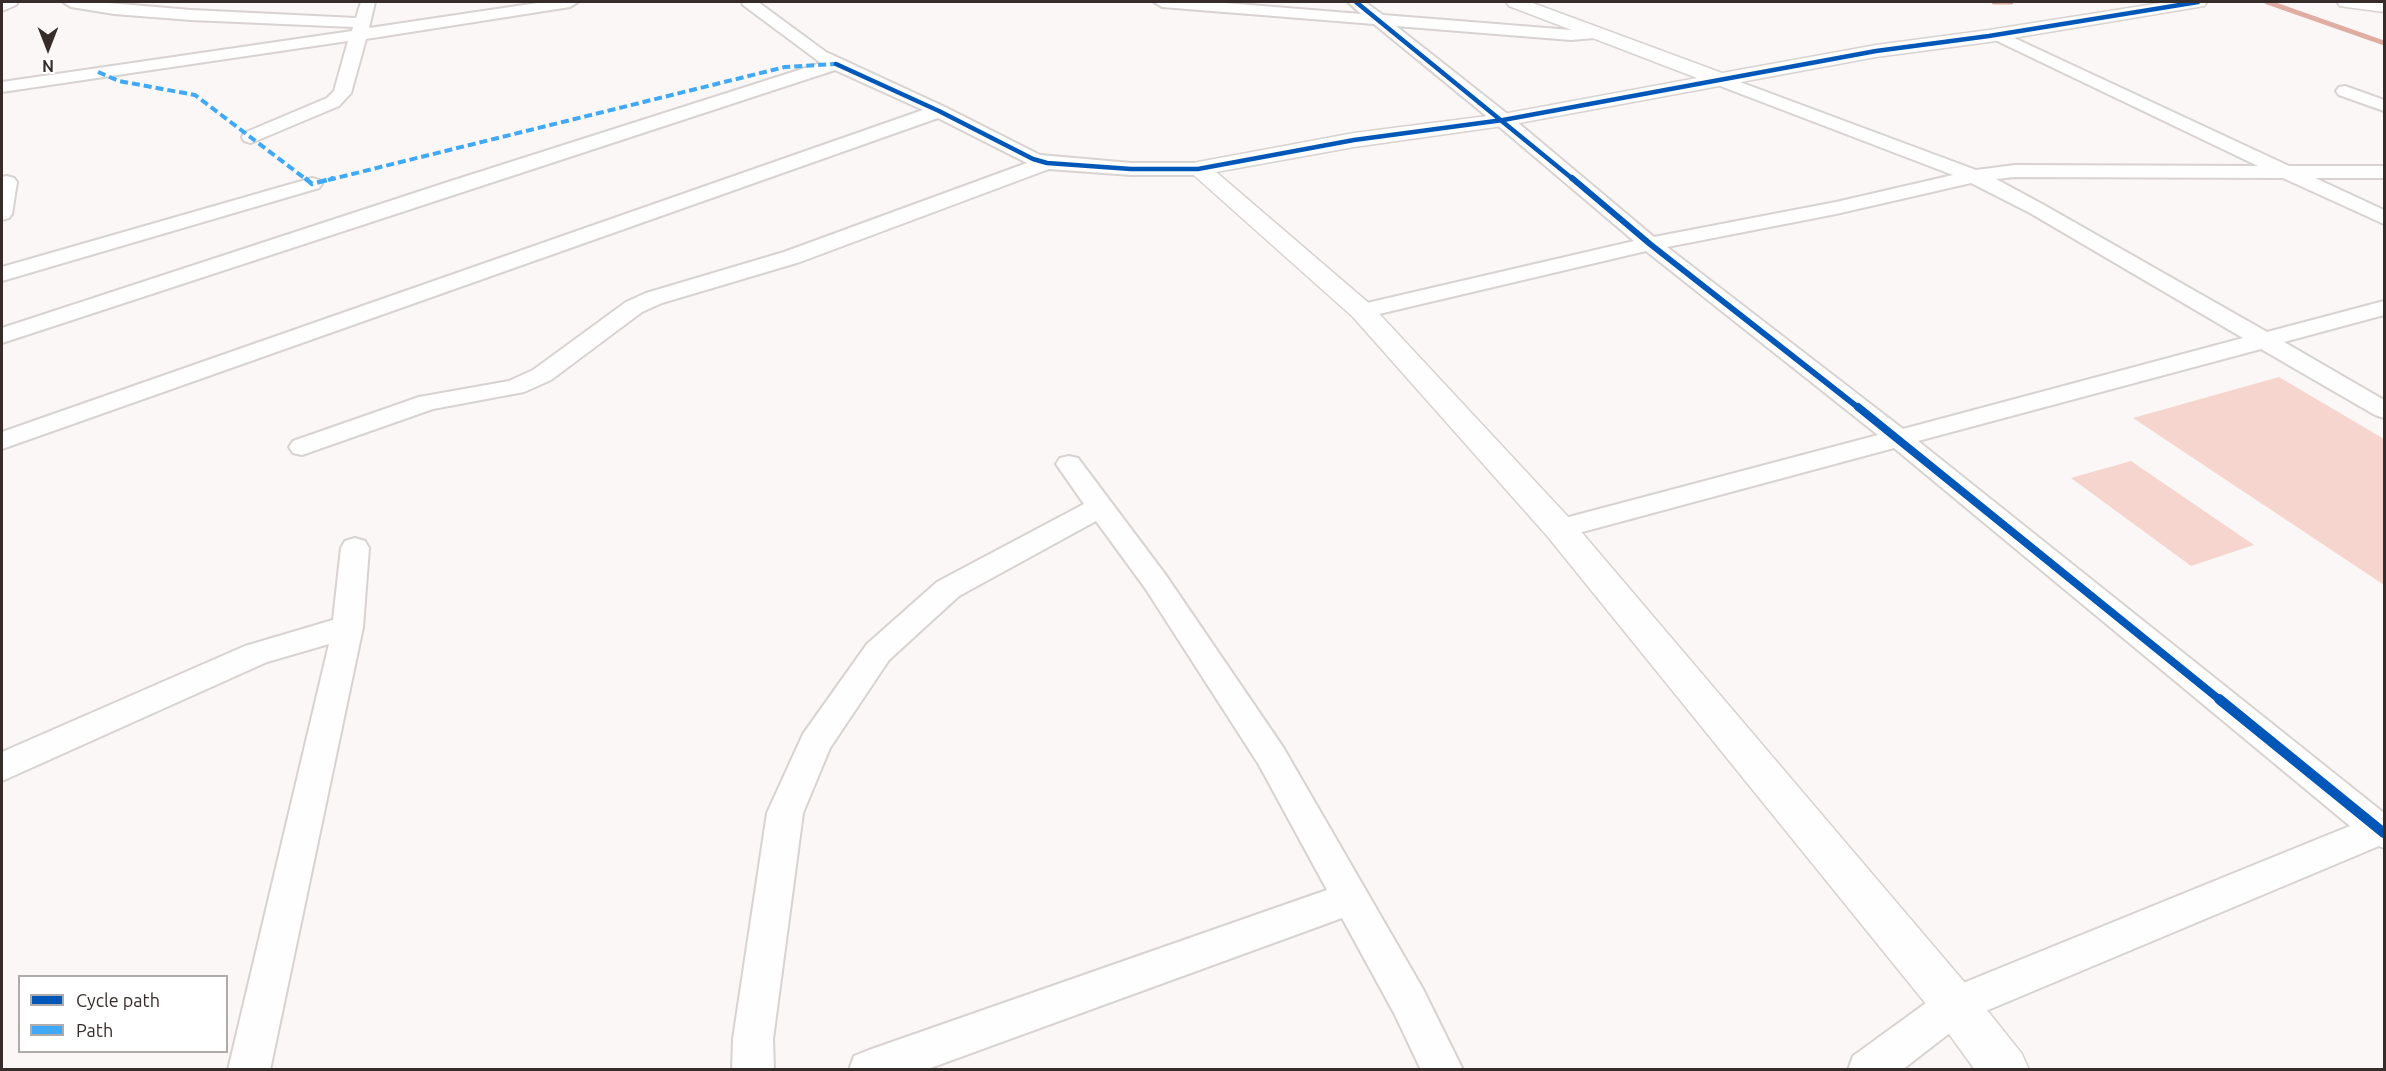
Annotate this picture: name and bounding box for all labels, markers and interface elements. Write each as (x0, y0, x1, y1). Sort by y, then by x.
north arrow (18, 18, 78, 78)
text: N (42, 57, 54, 75)
legend (18, 975, 228, 1053)
text: Cycle path (76, 990, 160, 1010)
text: Path (76, 1020, 113, 1040)

